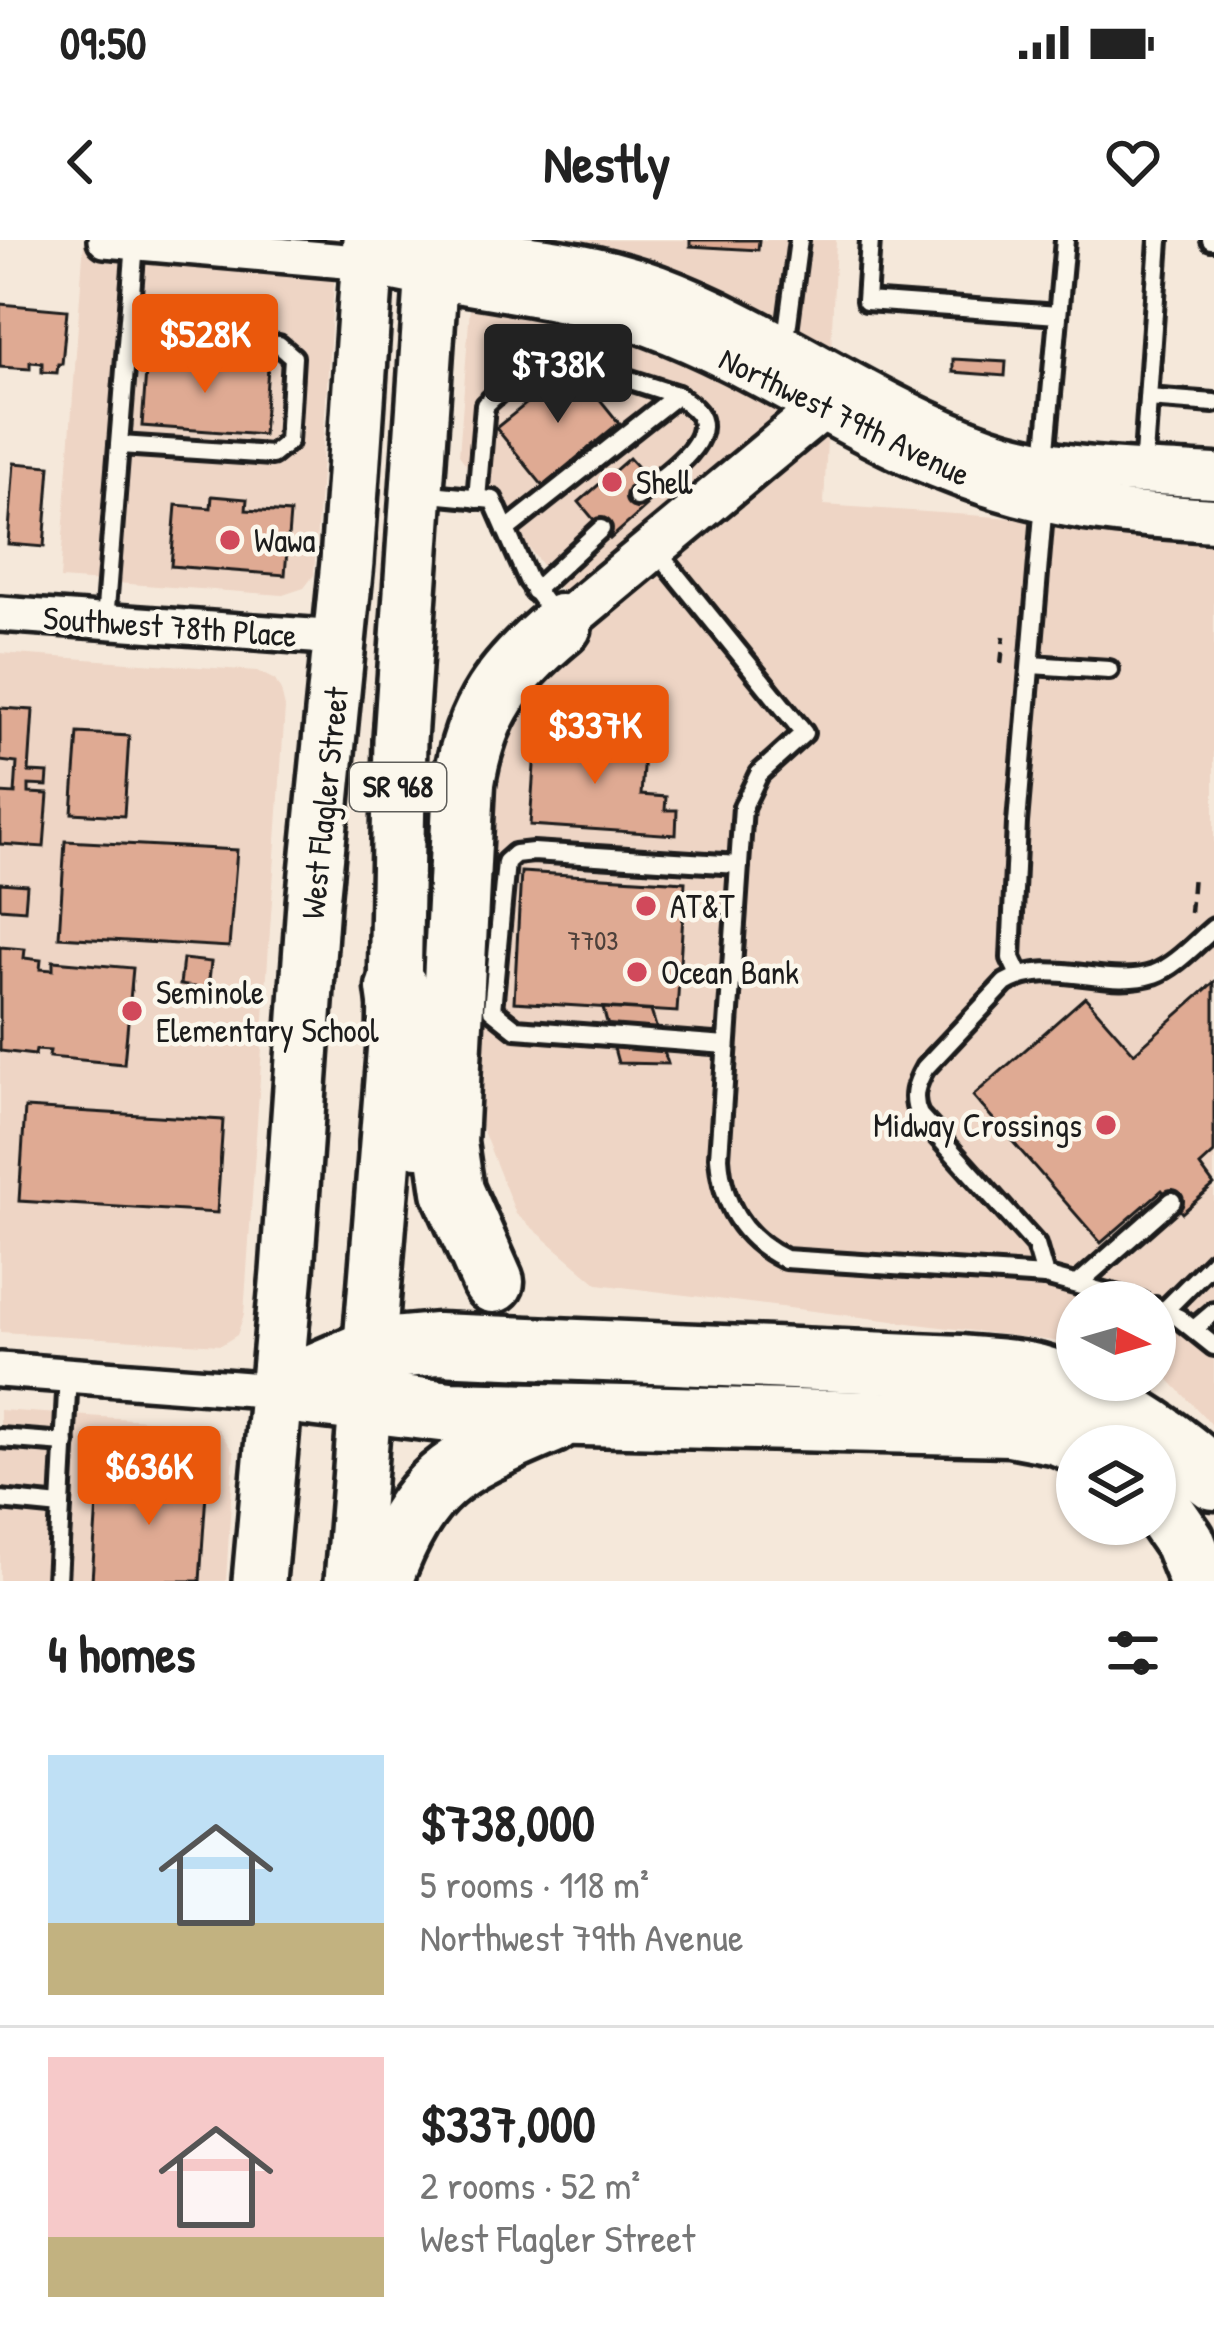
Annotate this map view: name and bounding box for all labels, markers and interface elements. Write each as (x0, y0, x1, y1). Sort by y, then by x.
text: 09:50 (60, 12, 146, 73)
text: Nestly (544, 126, 670, 199)
icon: back (48, 129, 114, 195)
icon: heart (1100, 129, 1166, 195)
pin: $528K (121, 294, 289, 396)
text: $528K (159, 306, 251, 359)
pin: $738K (474, 324, 642, 426)
text: $738K (511, 336, 605, 389)
street label: Northwest 79th Avenue (712, 336, 978, 496)
place label: Shell (636, 460, 693, 504)
marker: Shell (599, 469, 625, 495)
place label: Wawa (254, 518, 316, 562)
marker: Wawa (217, 527, 243, 553)
street label: Southwest 78th Place (42, 595, 298, 657)
street label: West Flagler Street (290, 684, 359, 921)
pin: $337K (511, 685, 679, 787)
text: $337K (548, 697, 642, 750)
road number: SR 968 (350, 763, 446, 811)
place label: AT&T (670, 884, 735, 928)
marker: AT&T (633, 893, 659, 919)
house number: 7703 (568, 922, 618, 958)
place label: Ocean Bank (661, 950, 799, 994)
marker: Ocean Bank (624, 959, 650, 985)
place label: Seminole Elementary School (156, 970, 379, 1053)
marker: Seminole Elementary School (119, 998, 145, 1024)
place label: Midway Crossings (873, 1103, 1082, 1148)
marker: Midway Crossings (1093, 1112, 1119, 1138)
north arrow (1056, 1281, 1176, 1401)
map controls (1056, 1281, 1176, 1545)
button: layers (1056, 1425, 1176, 1545)
pin: $636K (65, 1426, 233, 1528)
text: $636K (105, 1438, 193, 1491)
text: 4 homes (48, 1619, 195, 1688)
icon: filters (1100, 1620, 1166, 1686)
text: $738,000 (420, 1788, 595, 1857)
icon: home (144, 1803, 288, 1947)
text: 5 rooms · 118 m² (420, 1857, 649, 1910)
text: Northwest 79th Avenue (420, 1910, 744, 1963)
text: $337,000 (420, 2089, 596, 2158)
icon: home (144, 2105, 288, 2249)
text: 2 rooms · 52 m² (420, 2158, 640, 2211)
text: West Flagler Street (420, 2211, 695, 2264)

